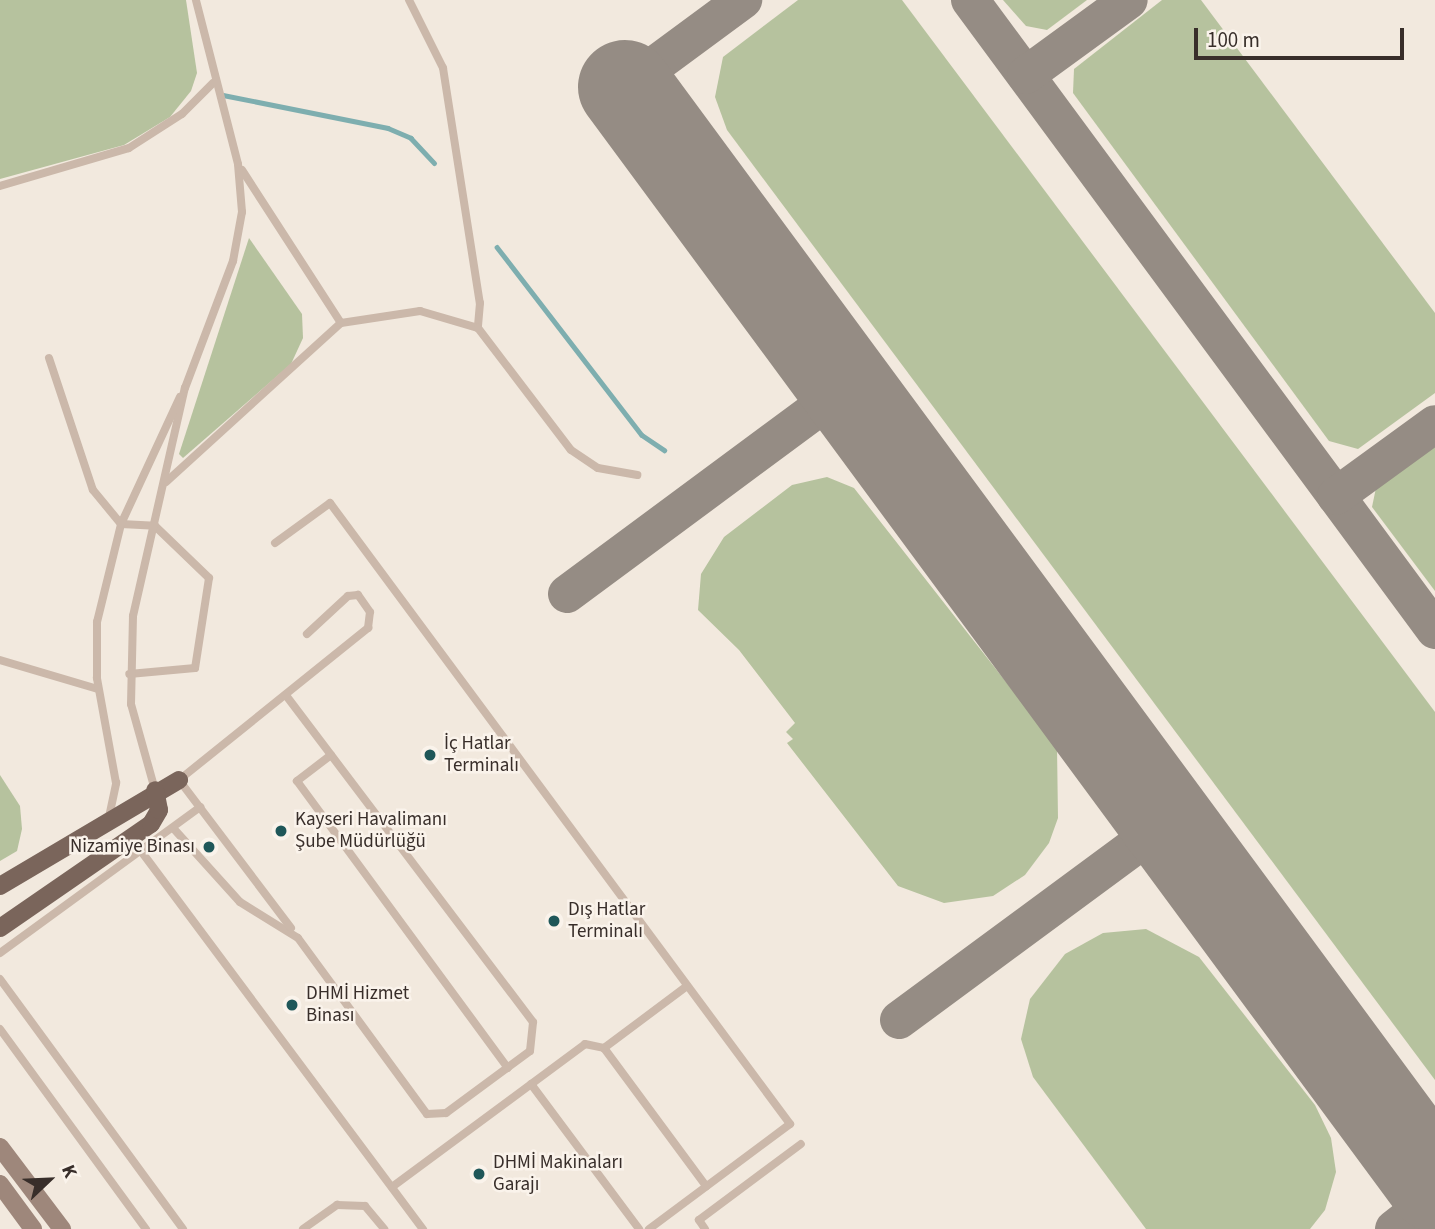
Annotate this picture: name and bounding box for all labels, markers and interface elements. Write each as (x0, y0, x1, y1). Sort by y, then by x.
scale bar (1197, 14, 1407, 58)
text: 100 m (1207, 25, 1260, 55)
place label: İç Hatlar Terminalı (444, 733, 519, 777)
marker: İç Hatlar Terminalı (422, 747, 438, 763)
place label: Kayseri Havalimanı Şube Müdürlüğü (295, 809, 447, 853)
marker: Kayseri Havalimanı Şube Müdürlüğü (273, 823, 289, 839)
place label: Nizamiye Binası (70, 836, 195, 858)
marker: Nizamiye Binası (201, 839, 217, 855)
place label: Dış Hatlar Terminalı (568, 899, 645, 943)
marker: Dış Hatlar Terminalı (546, 913, 562, 929)
place label: DHMİ Hizmet Binası (306, 983, 409, 1027)
marker: DHMİ Hizmet Binası (284, 997, 300, 1013)
north arrow (14, 1145, 84, 1215)
place label: DHMİ Makinaları Garajı (493, 1152, 623, 1196)
text: K (54, 1161, 83, 1182)
marker: DHMİ Makinaları Garajı (471, 1166, 487, 1182)

